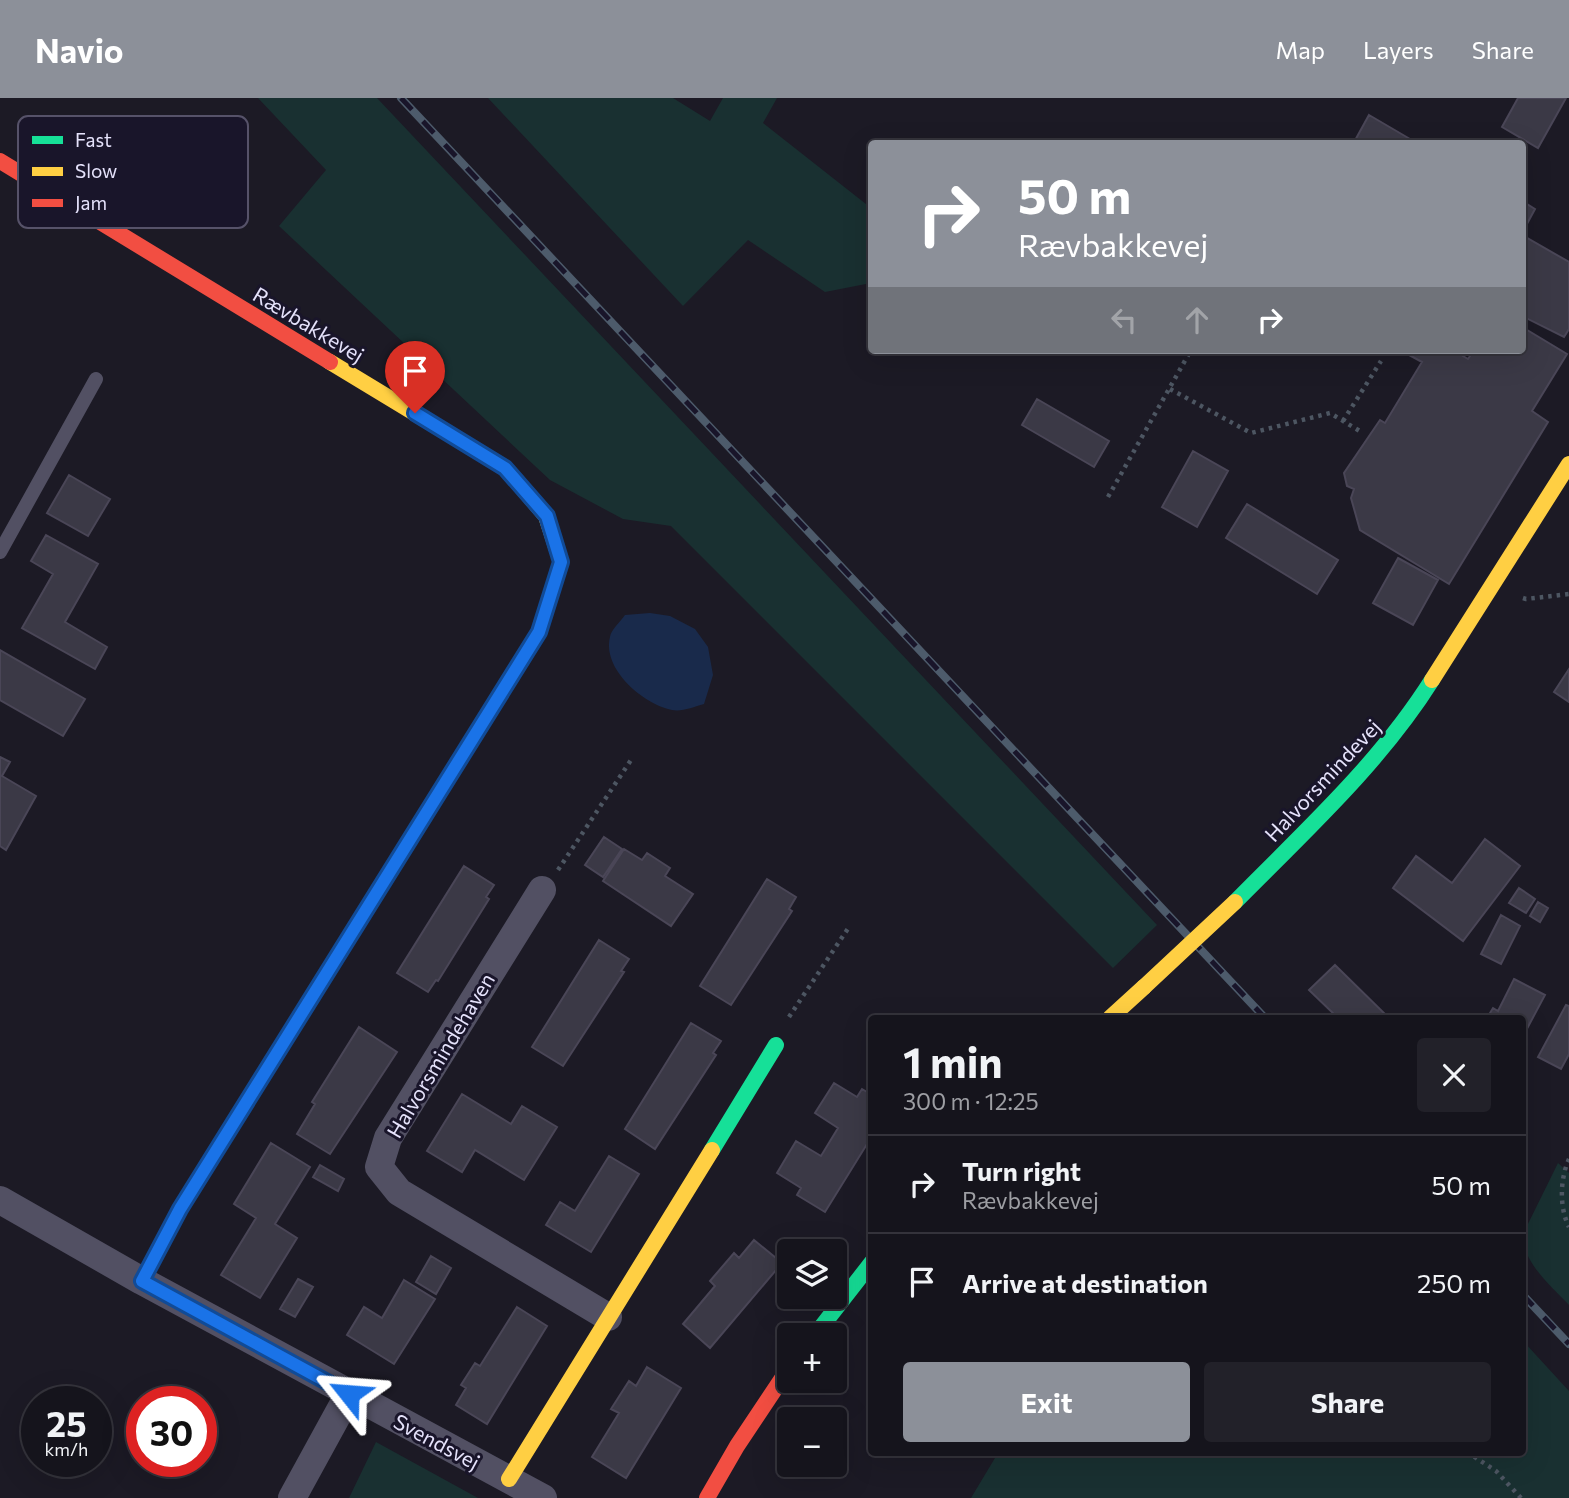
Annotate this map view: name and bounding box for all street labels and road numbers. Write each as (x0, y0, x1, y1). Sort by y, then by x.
street label: Rævbakkevej (249, 281, 369, 367)
street label: Halvorsmindevej (1259, 714, 1385, 846)
street label: Halvorsmindehaven (381, 968, 499, 1142)
street label: Svendsvej (390, 1408, 484, 1474)

